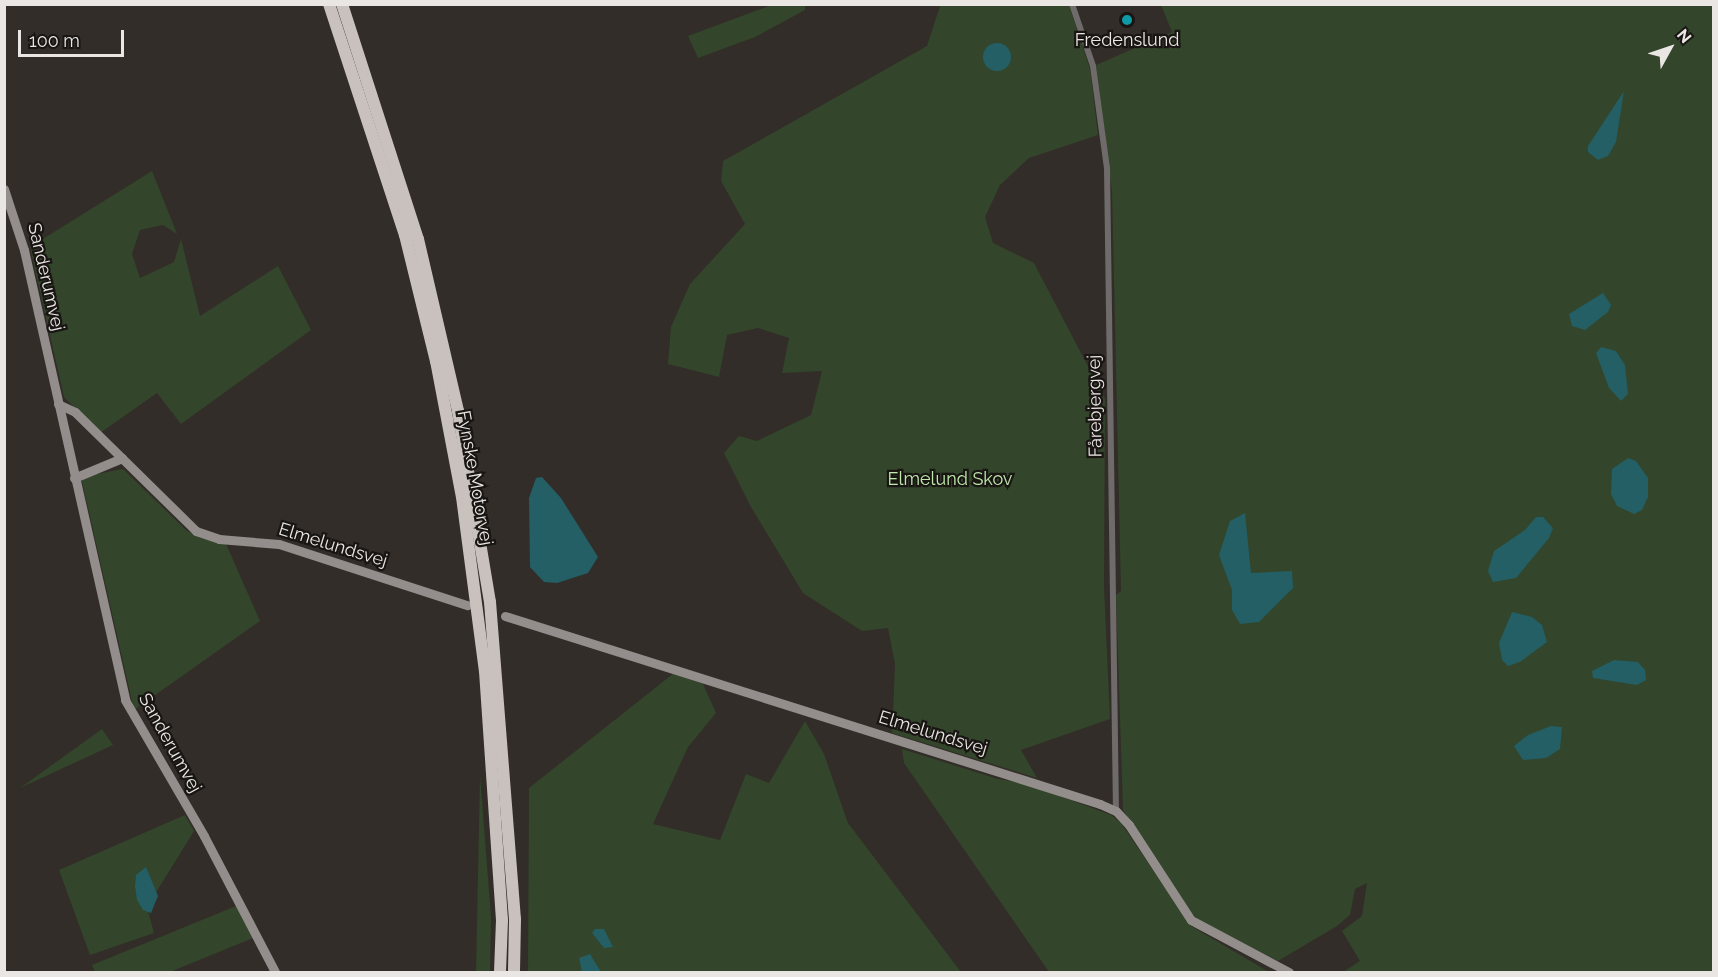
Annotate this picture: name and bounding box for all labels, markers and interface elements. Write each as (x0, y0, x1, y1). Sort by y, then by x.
marker: Fredenslund (1120, 13, 1134, 27)
scale bar (21, 18, 128, 56)
north arrow (1640, 18, 1700, 78)
text: N (1673, 25, 1695, 47)
place label: Fredenslund (1075, 29, 1179, 51)
text: 100 m (29, 30, 80, 51)
street label: Sanderumvej (23, 221, 69, 333)
street label: Fårebjergvej (1083, 355, 1107, 457)
street label: Fynske Motorvej (453, 409, 497, 547)
park label: Elmelund Skov (888, 468, 1012, 490)
street label: Elmelundsvej (276, 518, 390, 572)
street label: Sanderumvej (134, 690, 206, 796)
street label: Elmelundsvej (876, 706, 990, 760)

